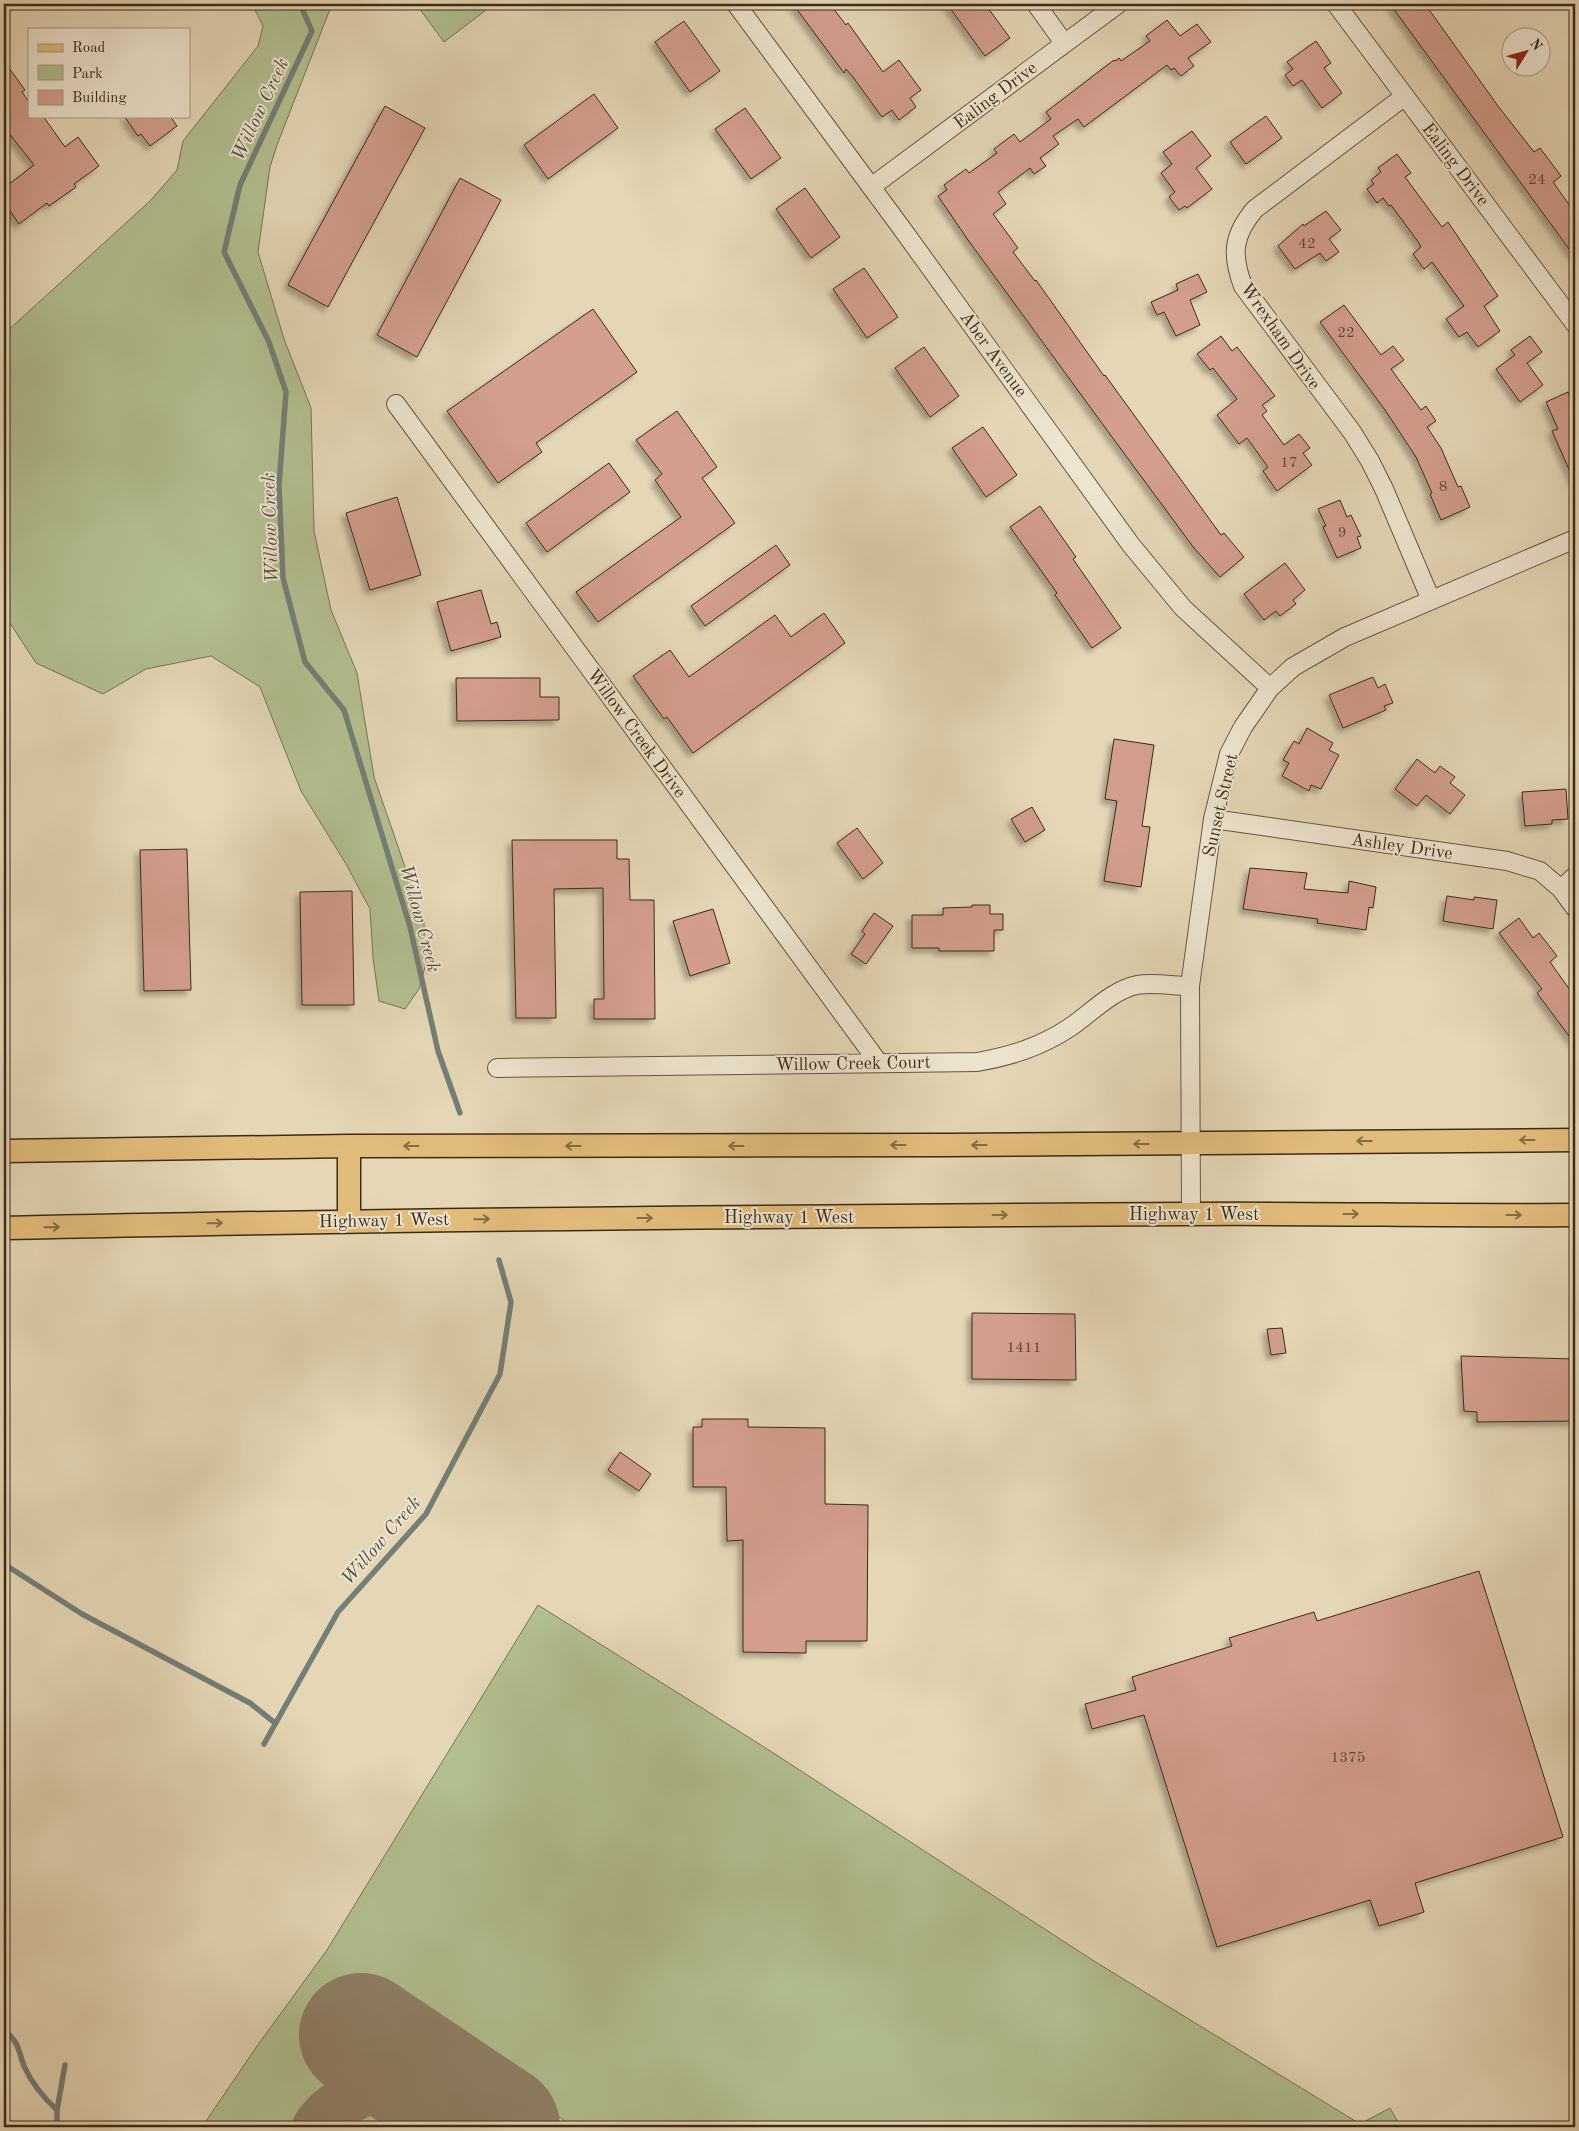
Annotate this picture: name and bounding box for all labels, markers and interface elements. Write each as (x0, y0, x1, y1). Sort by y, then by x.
legend (28, 28, 190, 118)
north arrow (1502, 28, 1552, 78)
text: N (1527, 36, 1545, 54)
text: Road (72, 41, 106, 56)
water label: Willow Creek (229, 56, 293, 164)
street label: Ealing Drive (951, 59, 1040, 133)
text: Park (72, 67, 103, 82)
text: Building (72, 91, 127, 106)
street label: Ealing Drive (1418, 120, 1492, 209)
house number: 24 (1528, 173, 1546, 188)
house number: 42 (1298, 237, 1316, 252)
street label: Wrexham Drive (1237, 280, 1324, 393)
street label: Aber Avenue (956, 309, 1030, 401)
house number: 22 (1337, 326, 1355, 341)
house number: 17 (1280, 456, 1298, 471)
water label: Willow Creek (260, 472, 283, 584)
house number: 8 (1439, 480, 1447, 495)
house number: 9 (1338, 526, 1346, 541)
street label: Willow Creek Drive (584, 666, 689, 801)
street label: Sunset Street (1200, 752, 1242, 859)
street label: Ashley Drive (1350, 831, 1454, 863)
water label: Willow Creek (395, 863, 442, 975)
street label: Willow Creek Court (775, 1054, 931, 1074)
one-way arrow (1519, 1135, 1535, 1145)
one-way arrow (1356, 1136, 1372, 1146)
one-way arrow (1134, 1139, 1150, 1149)
one-way arrow (891, 1140, 907, 1150)
one-way arrow (971, 1140, 988, 1150)
one-way arrow (403, 1141, 419, 1150)
one-way arrow (566, 1141, 582, 1151)
one-way arrow (728, 1141, 744, 1151)
street label: Highway 1 West (1129, 1206, 1259, 1224)
street label: Highway 1 West (724, 1209, 854, 1227)
one-way arrow (1343, 1209, 1359, 1219)
one-way arrow (991, 1210, 1007, 1220)
street label: Highway 1 West (319, 1211, 449, 1231)
one-way arrow (1506, 1211, 1522, 1220)
one-way arrow (636, 1213, 653, 1223)
one-way arrow (474, 1214, 490, 1224)
one-way arrow (207, 1219, 223, 1228)
one-way arrow (44, 1222, 60, 1232)
house number: 1411 (1007, 1341, 1041, 1356)
water label: Willow Creek (338, 1494, 425, 1590)
house number: 1375 (1331, 1751, 1365, 1766)

